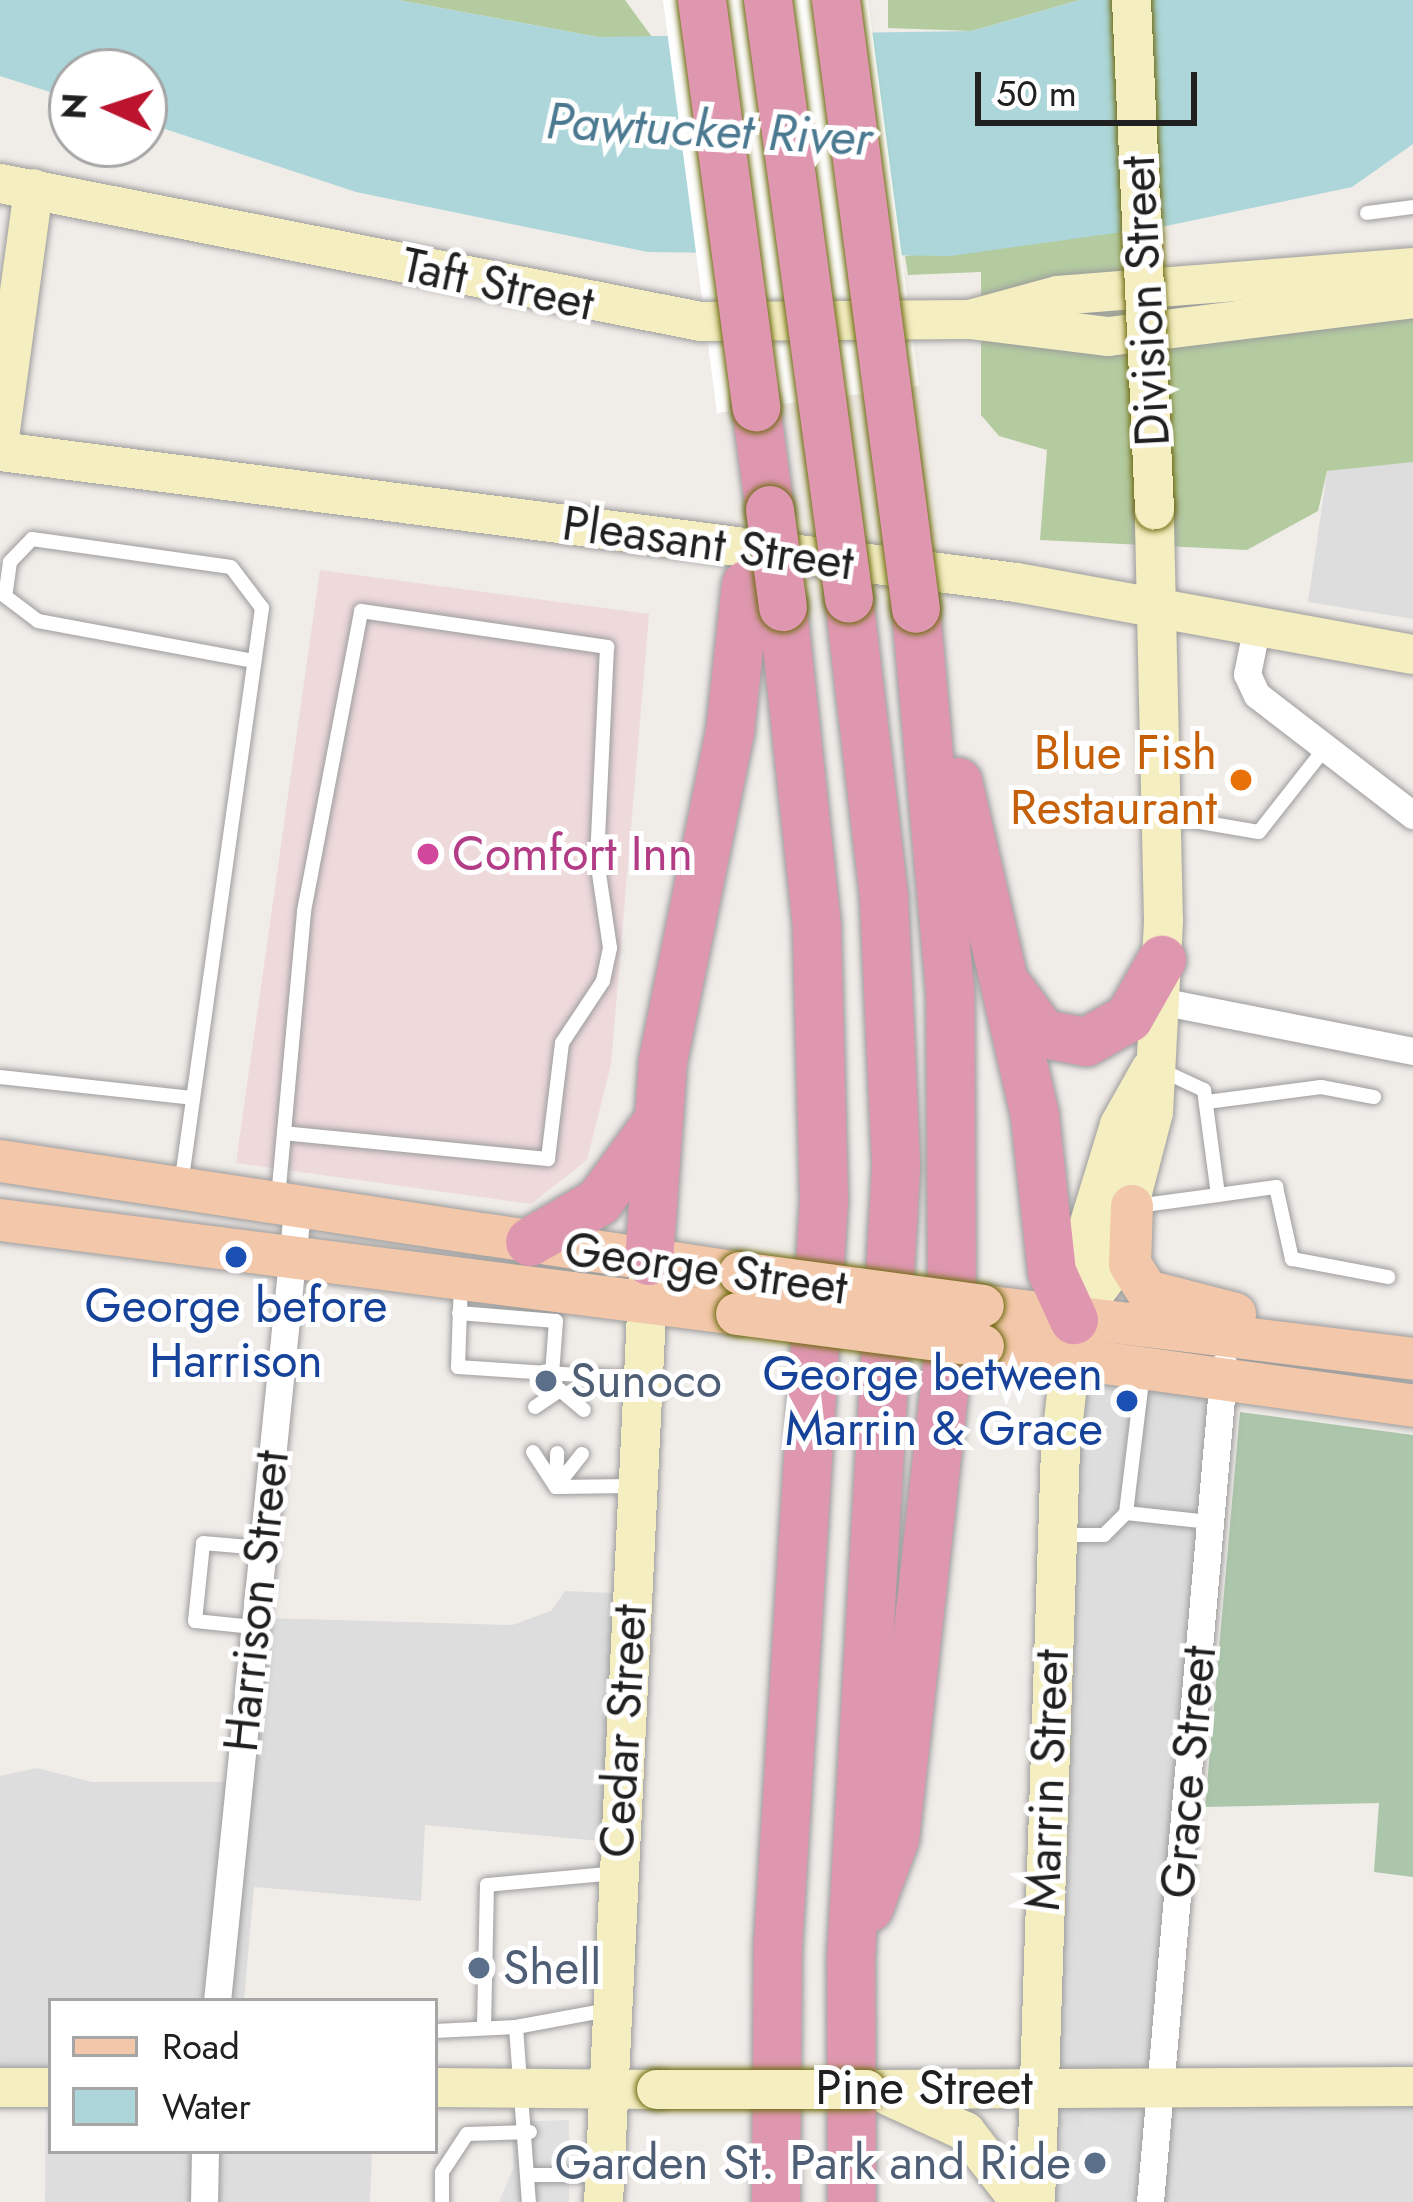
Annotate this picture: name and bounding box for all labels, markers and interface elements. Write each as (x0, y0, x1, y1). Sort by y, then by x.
north arrow (48, 48, 168, 168)
scale bar (981, 48, 1203, 122)
text: 50 m (996, 67, 1077, 119)
water label: Pawtucket River (544, 90, 874, 168)
text: N (50, 92, 99, 121)
street label: Division Street (1109, 154, 1181, 448)
street label: Taft Street (397, 236, 599, 332)
street label: Pleasant Street (559, 494, 857, 592)
place label: Blue Fish Restaurant (1010, 723, 1217, 836)
marker: Blue Fish Restaurant (1228, 767, 1254, 793)
place label: Comfort Inn (452, 825, 693, 883)
marker: Comfort Inn (415, 841, 441, 867)
street label: George Street (561, 1220, 851, 1316)
marker: George before Harrison (223, 1244, 249, 1270)
place label: George before Harrison (85, 1276, 387, 1389)
place label: George between Marrin & Grace (762, 1344, 1103, 1457)
place label: Sunoco (570, 1352, 722, 1410)
marker: Sunoco (533, 1368, 559, 1394)
marker: George between Marrin & Grace (1114, 1388, 1140, 1414)
street label: Harrison Street (212, 1448, 300, 1754)
street label: Cedar Street (588, 1603, 658, 1859)
street label: Grace Street (1148, 1643, 1228, 1901)
street label: Marrin Street (1014, 1648, 1080, 1912)
place label: Shell (503, 1939, 601, 1997)
marker: Shell (466, 1955, 492, 1981)
legend (48, 1998, 438, 2154)
text: Road (162, 2020, 240, 2072)
street label: Pine Street (815, 2059, 1033, 2117)
text: Water (162, 2080, 251, 2132)
place label: Garden St. Park and Ride (555, 2134, 1071, 2192)
marker: Garden St. Park and Ride (1082, 2150, 1108, 2176)

